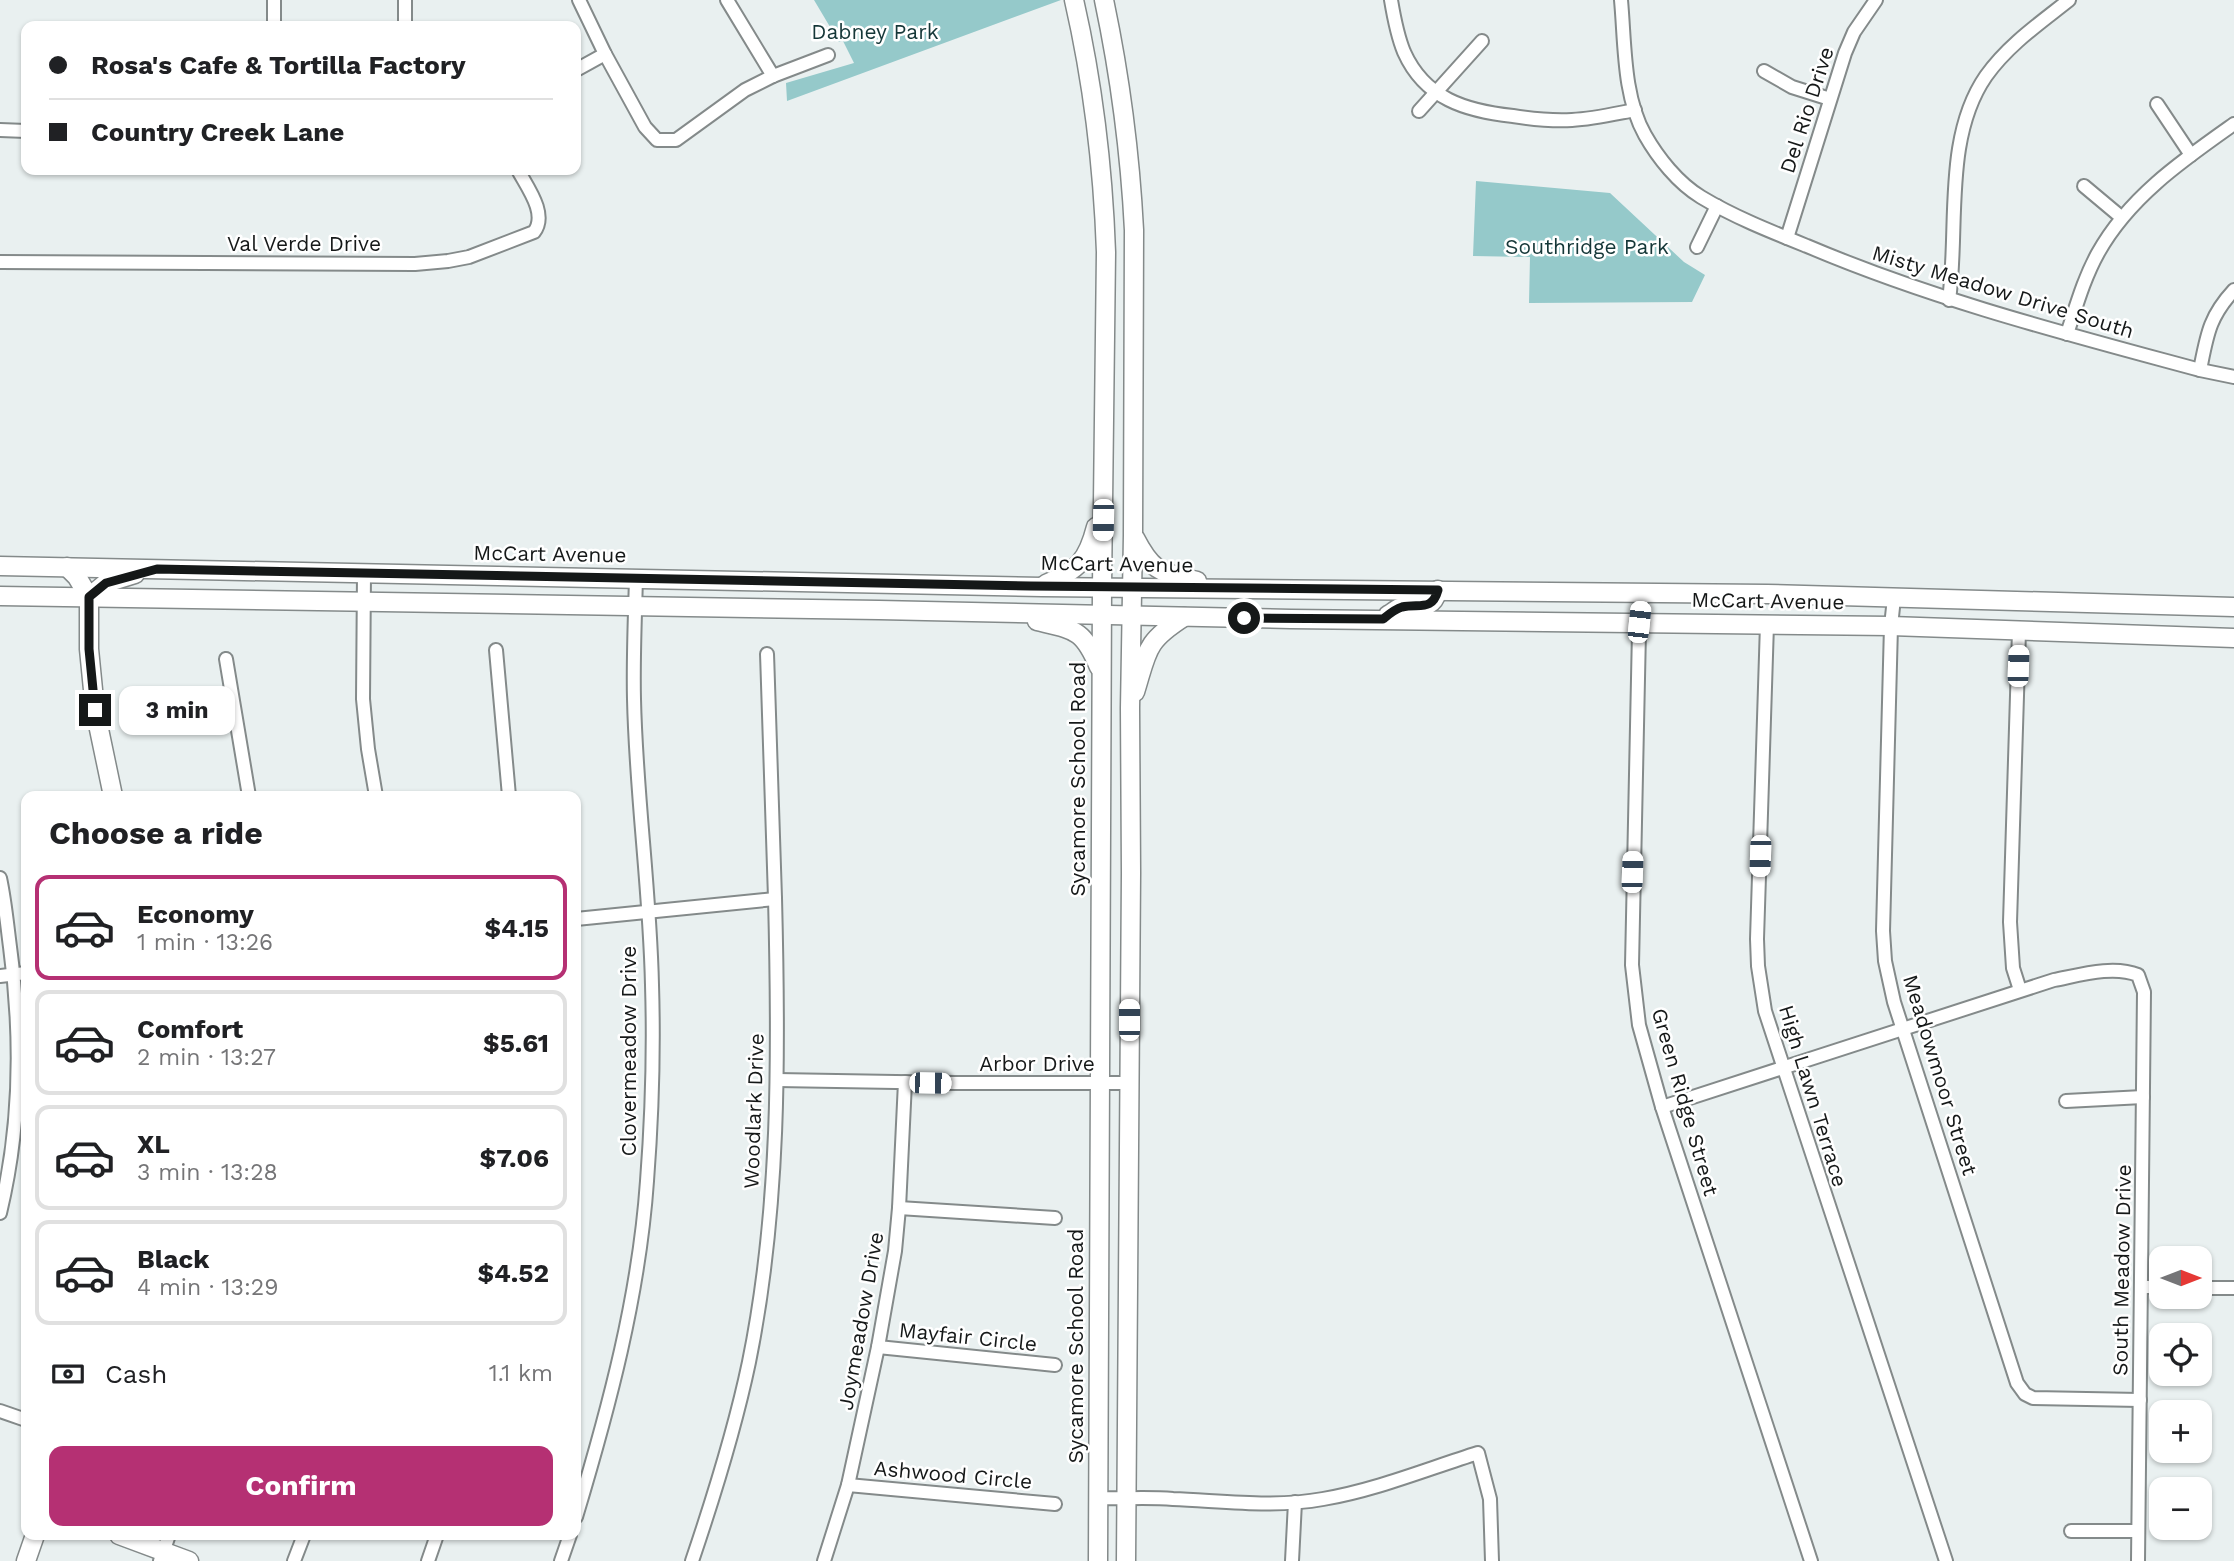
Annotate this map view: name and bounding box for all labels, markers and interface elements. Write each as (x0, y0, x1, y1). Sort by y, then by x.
park label: Dabney Park (811, 19, 939, 44)
street label: Del Rio Drive (1774, 43, 1839, 176)
text: Rosa's Cafe & Tortilla Factory (91, 50, 466, 80)
text: Country Creek Lane (91, 117, 344, 147)
street label: Val Verde Drive (227, 231, 381, 256)
park label: Southridge Park (1505, 234, 1669, 259)
street label: Misty Meadow Drive South (1869, 240, 2137, 343)
car (1093, 499, 1114, 541)
street label: McCart Avenue (473, 540, 627, 567)
street label: McCart Avenue (1040, 550, 1194, 577)
street label: McCart Avenue (1691, 587, 1845, 614)
car (1627, 600, 1652, 644)
route start (1228, 602, 1260, 634)
car (2007, 645, 2030, 687)
street label: Sycamore School Road (1065, 661, 1090, 897)
callout: 3 min (119, 686, 235, 734)
route end (79, 694, 111, 726)
text: 3 min (146, 697, 208, 724)
text: Choose a ride (49, 814, 263, 852)
car (1749, 835, 1772, 877)
car (1621, 851, 1644, 893)
icon: car (53, 896, 116, 959)
text: Economy (137, 899, 254, 929)
text: $4.15 (484, 913, 549, 943)
text: 1 min · 13:26 (137, 929, 273, 956)
street label: Clovermeadow Drive (616, 946, 641, 1156)
street label: Meadowmoor Street (1898, 972, 1983, 1178)
car (1119, 999, 1140, 1041)
street label: High Lawn Terrace (1774, 1002, 1853, 1190)
street label: Green Ridge Street (1647, 1005, 1724, 1199)
icon: car (53, 1011, 116, 1074)
text: Comfort (137, 1014, 243, 1044)
text: $5.61 (483, 1028, 549, 1058)
street label: Woodlark Drive (738, 1033, 769, 1189)
text: 2 min · 13:27 (137, 1044, 276, 1071)
street label: Arbor Drive (979, 1051, 1095, 1076)
car (909, 1072, 952, 1094)
icon: car (53, 1126, 116, 1189)
text: XL (137, 1129, 170, 1159)
text: $7.06 (480, 1143, 549, 1173)
text: 3 min · 13:28 (137, 1159, 278, 1186)
street label: South Meadow Drive (2107, 1164, 2136, 1376)
street label: Sycamore School Road (1063, 1228, 1088, 1464)
street label: Joymeadow Drive (833, 1230, 889, 1412)
icon: car (53, 1241, 116, 1304)
text: Black (137, 1244, 209, 1274)
north arrow (2149, 1246, 2212, 1309)
map controls (2149, 1246, 2212, 1540)
text: $4.52 (477, 1258, 549, 1288)
text: 4 min · 13:29 (137, 1274, 278, 1301)
street label: Mayfair Circle (898, 1317, 1038, 1356)
button: locate (2149, 1323, 2212, 1386)
icon: cash (49, 1355, 87, 1393)
text: Cash (105, 1359, 167, 1389)
text: 1.1 km (489, 1360, 553, 1387)
button: + (2149, 1400, 2212, 1463)
button: Confirm (49, 1446, 553, 1526)
street label: Ashwood Circle (873, 1455, 1033, 1494)
button: − (2149, 1477, 2212, 1540)

